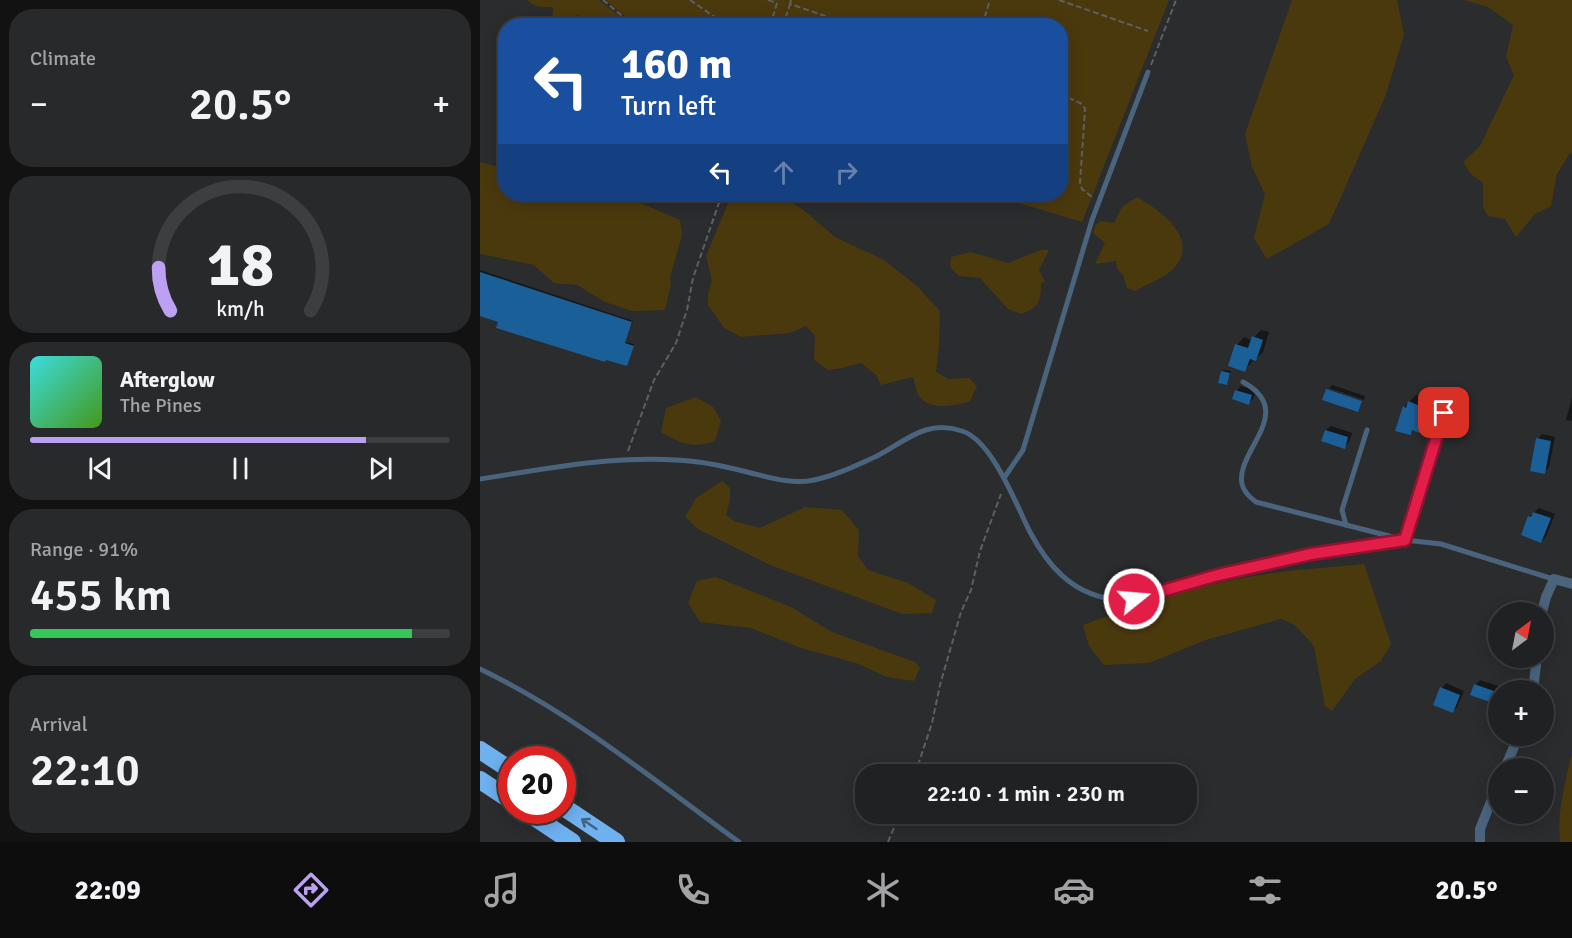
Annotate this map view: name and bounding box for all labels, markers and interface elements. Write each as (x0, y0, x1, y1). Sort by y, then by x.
text: 160 m (621, 39, 732, 90)
icon: left (522, 42, 600, 120)
text: Climate (30, 46, 96, 71)
text: 20.5° (189, 77, 291, 132)
text: − (30, 84, 48, 125)
text: + (432, 84, 450, 125)
text: Turn left (621, 90, 716, 123)
icon: left (704, 156, 737, 189)
icon: ahead (767, 156, 800, 189)
icon: right (830, 156, 863, 189)
text: 18 (206, 227, 274, 304)
text: km/h (216, 297, 264, 323)
text: Afterglow (120, 366, 215, 393)
pin (1418, 387, 1469, 438)
text: The Pines (120, 393, 202, 418)
icon: arrive (1427, 396, 1460, 429)
icon: previous (84, 452, 117, 485)
icon: pause (224, 452, 257, 485)
icon: next (364, 452, 397, 485)
text: Range · 91% (30, 537, 138, 562)
position arrow (1102, 567, 1166, 631)
text: 455 km (30, 568, 172, 623)
north arrow (1488, 602, 1554, 668)
map controls (1488, 602, 1554, 824)
button: + (1488, 680, 1554, 746)
text: Arrival (30, 712, 88, 737)
text: 22:10 (30, 743, 140, 798)
speed limit sign: 20 (498, 746, 576, 824)
button: − (1488, 758, 1554, 824)
text: 22:10 · 1 min · 230 m (927, 780, 1125, 807)
one-way arrow (581, 818, 598, 830)
icon: directions (290, 869, 332, 911)
icon: music (481, 869, 523, 911)
icon: phone (672, 869, 714, 911)
icon: climate (862, 869, 904, 911)
icon: car (1053, 869, 1095, 911)
icon: filters (1244, 869, 1286, 911)
text: 22:09 (74, 874, 141, 907)
text: 20.5° (1435, 874, 1497, 907)

